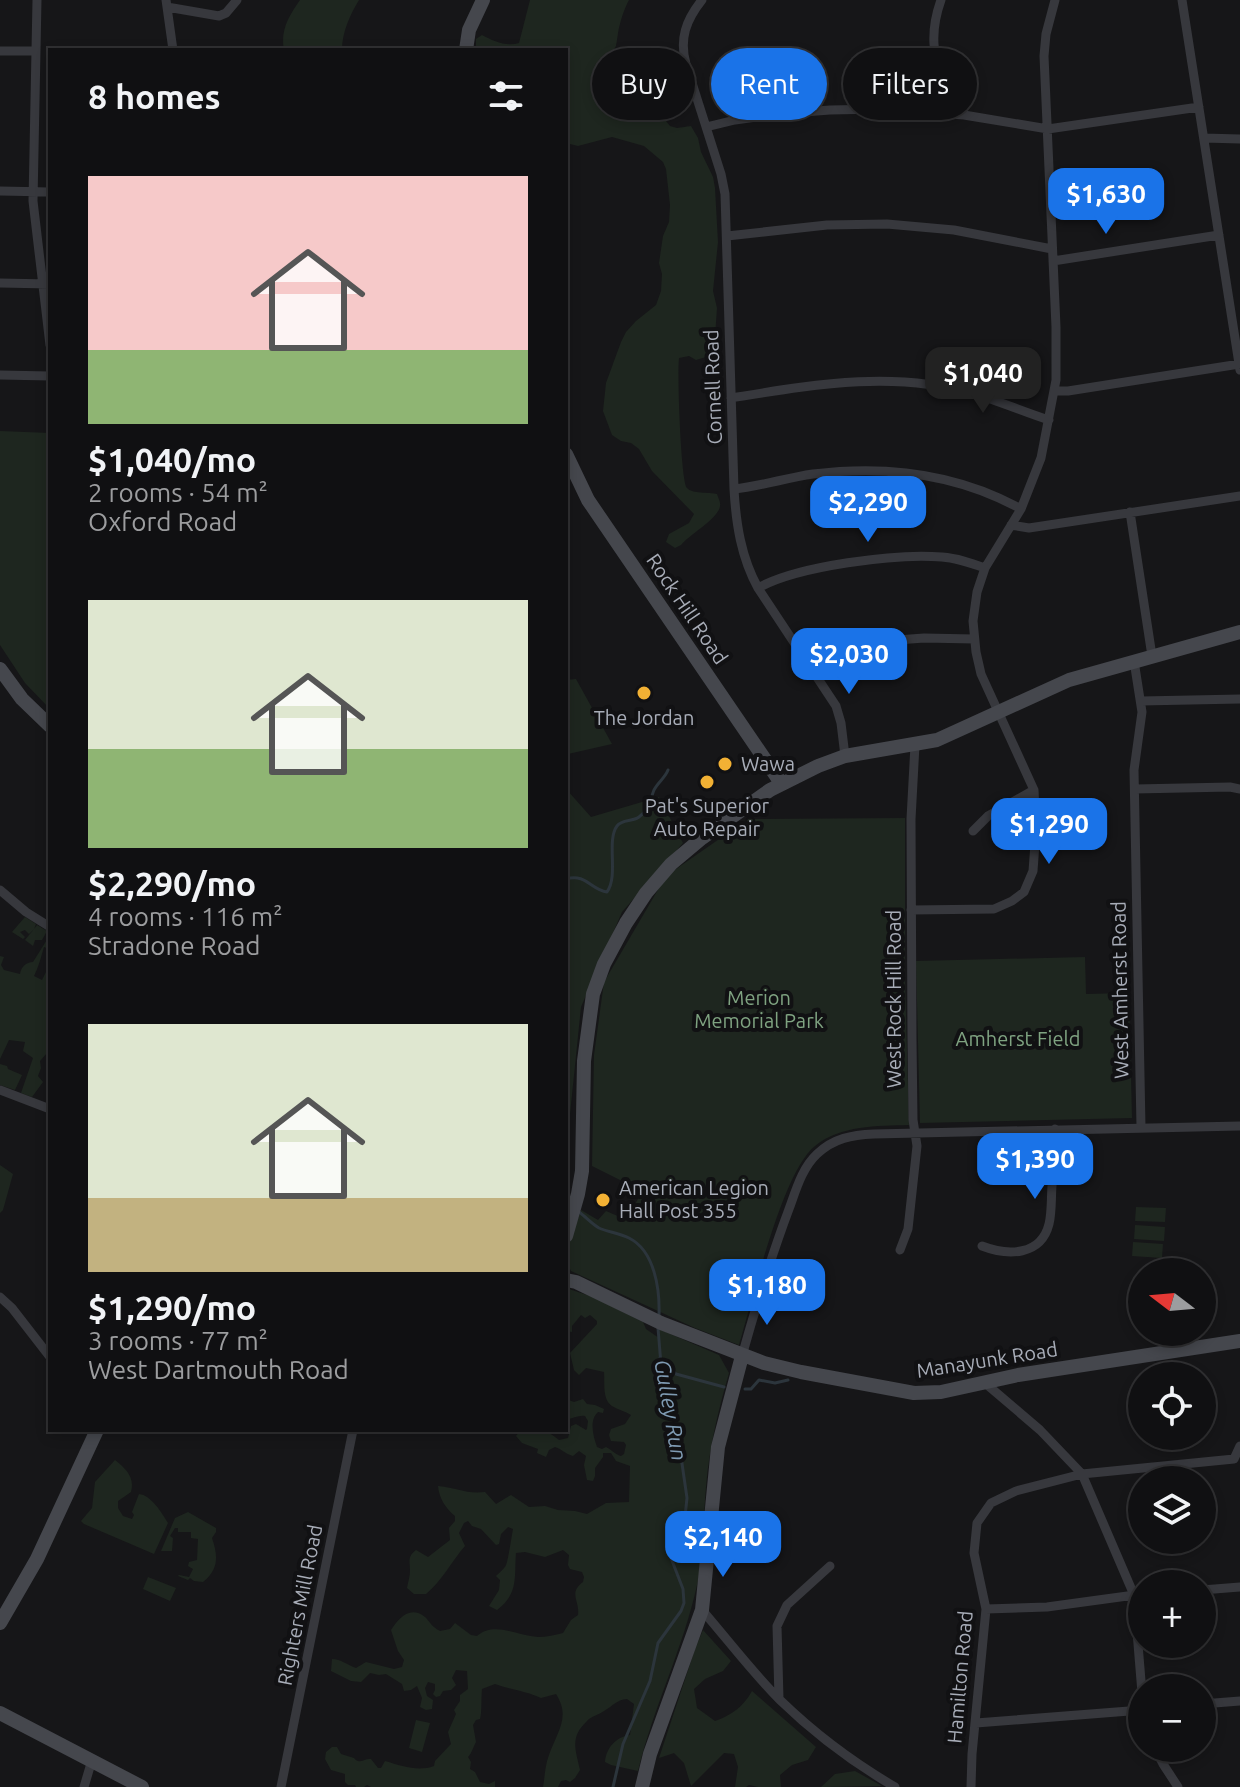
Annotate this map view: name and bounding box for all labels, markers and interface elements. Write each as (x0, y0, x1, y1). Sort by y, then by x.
chip: Buy (592, 48, 695, 120)
chip: Rent (711, 48, 827, 120)
chip: Filters (843, 48, 977, 120)
icon: filters (484, 74, 528, 118)
text: 8 homes (88, 77, 221, 115)
pin: $1,630 (1041, 168, 1171, 236)
text: $1,630 (1066, 179, 1146, 208)
icon: home (236, 228, 380, 372)
street label: Cornell Road (699, 329, 726, 445)
pin: $1,040 (918, 347, 1048, 415)
text: $1,040 (943, 358, 1023, 387)
text: $1,040/mo (88, 440, 256, 478)
pin: $2,290 (803, 476, 933, 544)
text: 2 rooms · 54 m² (88, 478, 268, 507)
text: $2,290 (828, 487, 908, 516)
text: Oxford Road (88, 507, 237, 536)
street label: Rock Hill Road (642, 549, 733, 668)
pin: $2,030 (784, 628, 914, 696)
text: $2,030 (809, 639, 889, 668)
icon: home (236, 652, 380, 796)
marker: The Jordan (635, 684, 653, 702)
place label: The Jordan (594, 706, 694, 729)
place label: Wawa (741, 752, 795, 775)
marker: Wawa (716, 755, 734, 773)
marker: Pat's Superior Auto Repair (698, 773, 716, 791)
place label: Pat's Superior Auto Repair (645, 794, 770, 840)
pin: $1,290 (984, 798, 1114, 866)
text: $1,290 (1009, 809, 1089, 838)
text: $2,290/mo (88, 864, 256, 902)
street label: West Amherst Road (1106, 901, 1133, 1079)
text: 4 rooms · 116 m² (88, 902, 283, 931)
street label: West Rock Hill Road (882, 910, 905, 1088)
text: Stradone Road (88, 931, 261, 960)
park label: Merion Memorial Park (694, 986, 824, 1032)
park label: Amherst Field (956, 1027, 1080, 1050)
icon: home (236, 1076, 380, 1220)
pin: $1,390 (970, 1133, 1100, 1201)
text: $1,390 (995, 1144, 1075, 1173)
place label: American Legion Hall Post 355 (619, 1176, 769, 1222)
marker: American Legion Hall Post 355 (594, 1191, 612, 1209)
north arrow (1128, 1258, 1216, 1346)
map controls (1128, 1258, 1216, 1762)
pin: $1,180 (702, 1259, 832, 1327)
text: $1,180 (727, 1270, 807, 1299)
text: $1,290/mo (88, 1288, 256, 1326)
text: 3 rooms · 77 m² (88, 1326, 268, 1355)
street label: Manayunk Road (915, 1337, 1059, 1382)
text: West Dartmouth Road (88, 1355, 349, 1384)
water label: Gulley Run (650, 1357, 693, 1463)
button: locate (1128, 1362, 1216, 1450)
button: layers (1128, 1466, 1216, 1554)
pin: $2,140 (658, 1511, 788, 1579)
text: $2,140 (683, 1522, 763, 1551)
street label: Righters Mill Road (273, 1523, 326, 1687)
button: + (1128, 1570, 1216, 1658)
street label: Hamilton Road (942, 1610, 977, 1744)
button: − (1128, 1674, 1216, 1762)

